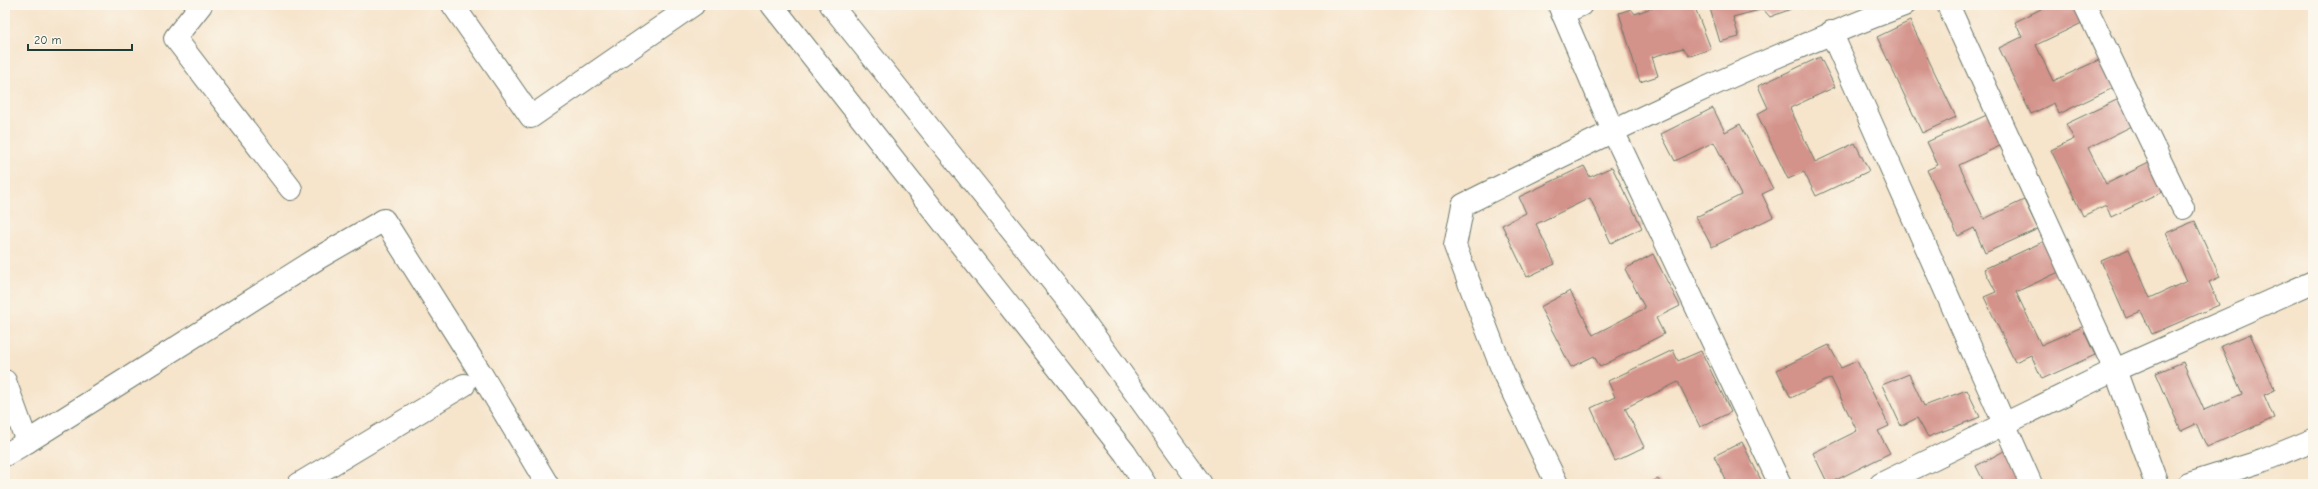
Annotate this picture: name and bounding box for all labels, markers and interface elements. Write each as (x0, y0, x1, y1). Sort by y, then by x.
scale bar (28, 26, 132, 52)
text: 20 m (34, 33, 62, 47)

